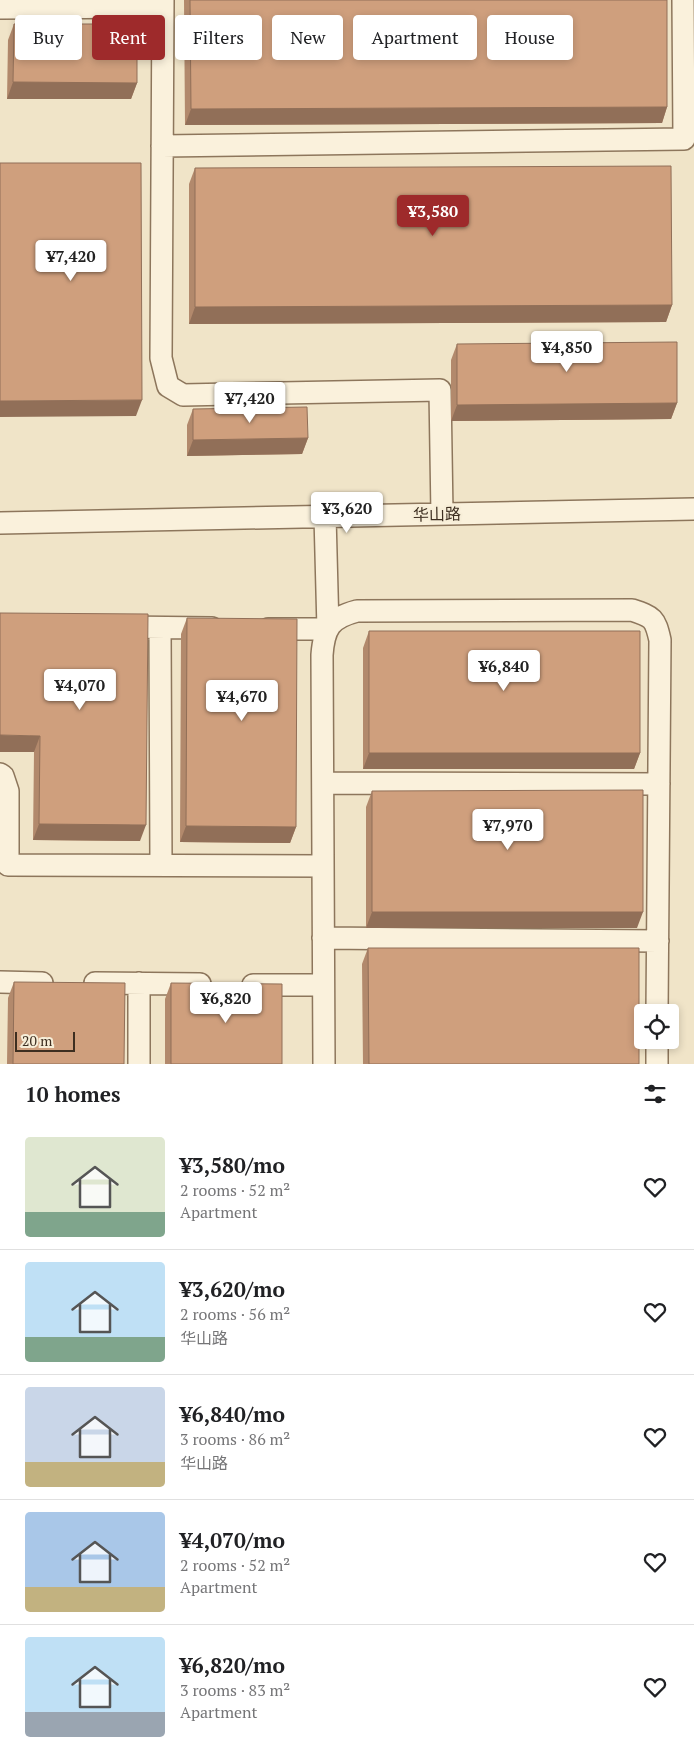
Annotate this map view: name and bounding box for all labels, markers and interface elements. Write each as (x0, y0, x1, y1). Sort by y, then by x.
chip: Buy (15, 15, 82, 60)
chip: Rent (92, 15, 165, 60)
chip: Filters (175, 15, 262, 60)
chip: New (272, 15, 343, 60)
chip: Apartment (353, 15, 477, 60)
chip: House (487, 15, 573, 60)
pin: ¥3,580 (392, 194, 474, 237)
text: ¥3,580 (408, 200, 458, 222)
pin: ¥7,420 (30, 240, 112, 282)
text: ¥7,420 (46, 245, 96, 267)
pin: ¥4,850 (526, 330, 608, 373)
text: ¥4,850 (542, 336, 592, 358)
pin: ¥7,420 (209, 382, 291, 424)
text: ¥7,420 (225, 387, 275, 409)
pin: ¥3,620 (306, 492, 388, 534)
text: ¥3,620 (322, 497, 372, 519)
street label: 华山路 (413, 503, 461, 525)
pin: ¥6,840 (463, 650, 545, 692)
text: ¥6,840 (479, 655, 529, 677)
pin: ¥4,070 (39, 668, 121, 711)
text: ¥4,070 (55, 674, 105, 696)
pin: ¥4,670 (201, 680, 283, 722)
text: ¥4,670 (217, 685, 267, 707)
pin: ¥7,970 (467, 808, 549, 851)
text: ¥7,970 (483, 814, 533, 836)
pin: ¥6,820 (185, 982, 267, 1024)
text: ¥6,820 (201, 987, 251, 1009)
map controls (634, 1004, 679, 1049)
button: locate (634, 1004, 679, 1049)
scale bar (15, 1029, 75, 1052)
text: 20 m (22, 1031, 52, 1050)
text: 10 homes (25, 1080, 121, 1108)
icon: filters (641, 1080, 669, 1108)
text: ¥3,580/mo (180, 1151, 285, 1179)
icon: home (65, 1157, 125, 1217)
icon: heart (641, 1173, 669, 1201)
text: 2 rooms · 52 m² (180, 1179, 290, 1201)
text: Apartment (180, 1201, 257, 1223)
text: ¥3,620/mo (180, 1275, 285, 1303)
icon: home (65, 1282, 125, 1342)
icon: heart (641, 1298, 669, 1326)
text: 2 rooms · 56 m² (180, 1303, 290, 1325)
text: 华山路 (180, 1327, 228, 1349)
text: ¥6,840/mo (180, 1400, 285, 1428)
icon: home (65, 1407, 125, 1467)
icon: heart (641, 1423, 669, 1451)
text: 3 rooms · 86 m² (180, 1428, 290, 1450)
text: 华山路 (180, 1452, 228, 1474)
text: ¥4,070/mo (180, 1526, 285, 1554)
icon: home (65, 1532, 125, 1592)
icon: heart (641, 1548, 669, 1576)
text: 2 rooms · 52 m² (180, 1554, 290, 1576)
text: Apartment (180, 1576, 257, 1598)
text: ¥6,820/mo (180, 1651, 285, 1679)
icon: home (65, 1657, 125, 1717)
icon: heart (641, 1673, 669, 1701)
text: 3 rooms · 83 m² (180, 1679, 290, 1701)
text: Apartment (180, 1701, 257, 1723)

